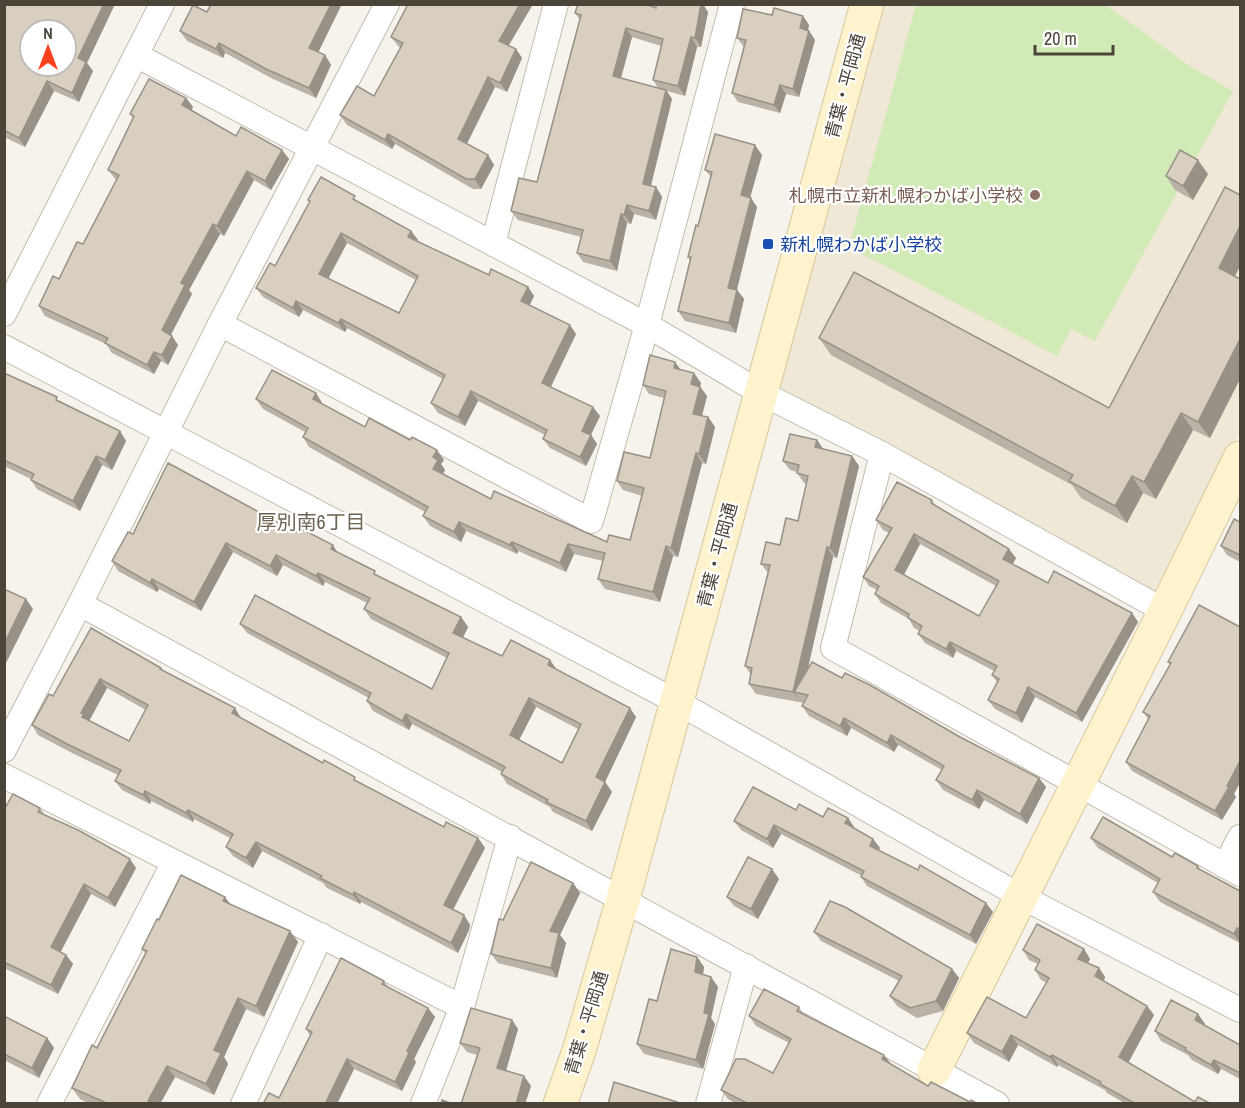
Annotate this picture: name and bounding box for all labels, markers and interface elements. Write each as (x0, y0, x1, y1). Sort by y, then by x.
north arrow (18, 18, 78, 78)
scale bar (1035, 18, 1113, 56)
text: N (43, 22, 53, 44)
text: 20 m (1044, 26, 1077, 51)
street label: 青葉・平岡通 (819, 31, 871, 141)
place label: 札幌市立新札幌わかば小学校 (789, 183, 1023, 208)
marker: 札幌市立新札幌わかば小学校 (1028, 188, 1042, 202)
place label: 新札幌わかば小学校 (780, 232, 942, 257)
marker: 新札幌わかば小学校 (761, 237, 775, 251)
street label: 青葉・平岡通 (691, 500, 743, 610)
district label: 厚別南6丁目 (256, 508, 366, 535)
street label: 青葉・平岡通 (558, 968, 614, 1078)

